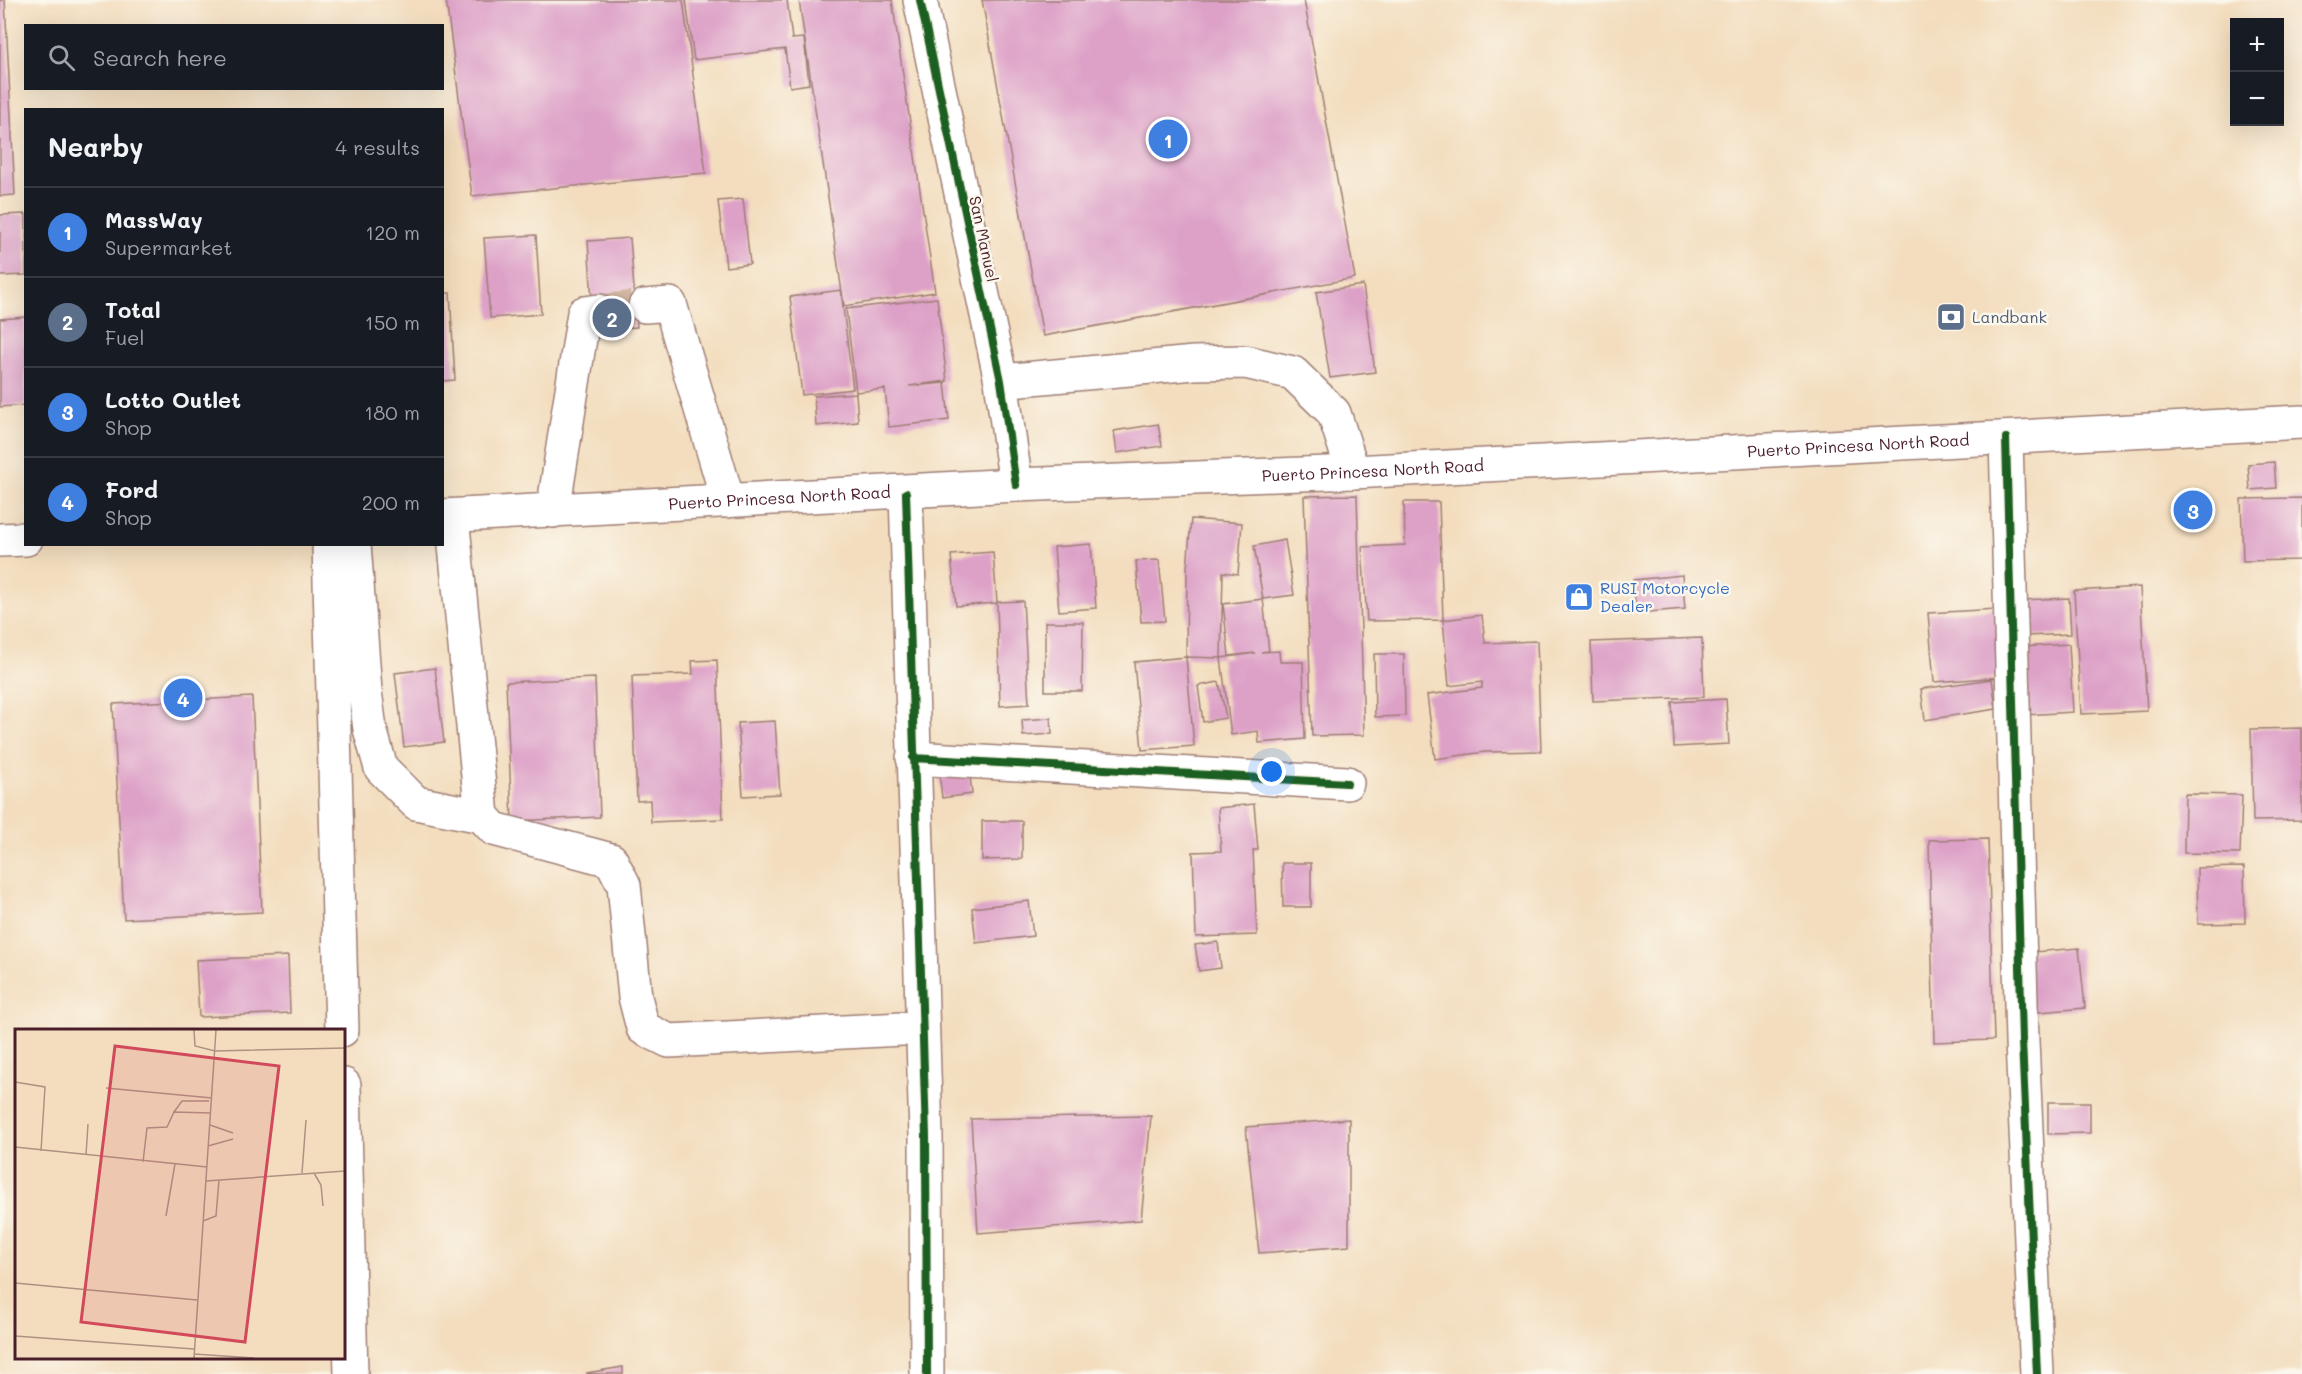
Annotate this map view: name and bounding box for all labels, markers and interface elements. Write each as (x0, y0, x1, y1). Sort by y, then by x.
map controls (2230, 18, 2284, 126)
button: + (2230, 18, 2284, 72)
search box (24, 24, 444, 90)
icon: search (45, 41, 78, 74)
text: Search here (93, 43, 227, 72)
button: − (2230, 72, 2284, 126)
pin: 1 (1148, 116, 1188, 162)
text: Nearby (48, 130, 143, 164)
text: 4 results (335, 134, 420, 160)
street label: San Manuel (965, 194, 1004, 284)
text: MassWay (105, 205, 203, 234)
text: 1 (63, 219, 72, 245)
text: 120 m (365, 219, 420, 245)
text: Supermarket (105, 234, 232, 260)
text: Total (105, 295, 161, 324)
pin: 2 (592, 296, 632, 340)
bank icon: Landbank (1935, 301, 1967, 333)
place label: Landbank (1972, 306, 2047, 327)
text: 2 (62, 309, 73, 335)
text: 150 m (365, 309, 420, 335)
text: Fuel (105, 324, 145, 350)
text: Lotto Outlet (105, 385, 241, 414)
text: 3 (62, 399, 74, 425)
text: 180 m (364, 399, 420, 425)
text: Shop (105, 414, 152, 440)
street label: Puerto Princesa North Road (1747, 429, 1970, 461)
street label: Puerto Princesa North Road (1261, 454, 1484, 486)
text: Ford (105, 475, 158, 504)
street label: Puerto Princesa North Road (668, 481, 891, 514)
pin: 3 (2174, 488, 2212, 532)
text: 4 (61, 489, 74, 515)
text: 200 m (362, 489, 420, 515)
text: Shop (105, 504, 152, 530)
place label: RUSI Motorcycle Dealer (1600, 577, 1730, 616)
shop icon: RUSI Motorcycle Dealer (1563, 581, 1595, 613)
pin: 4 (164, 676, 202, 720)
your location (1257, 757, 1286, 786)
inset map (15, 1029, 345, 1359)

